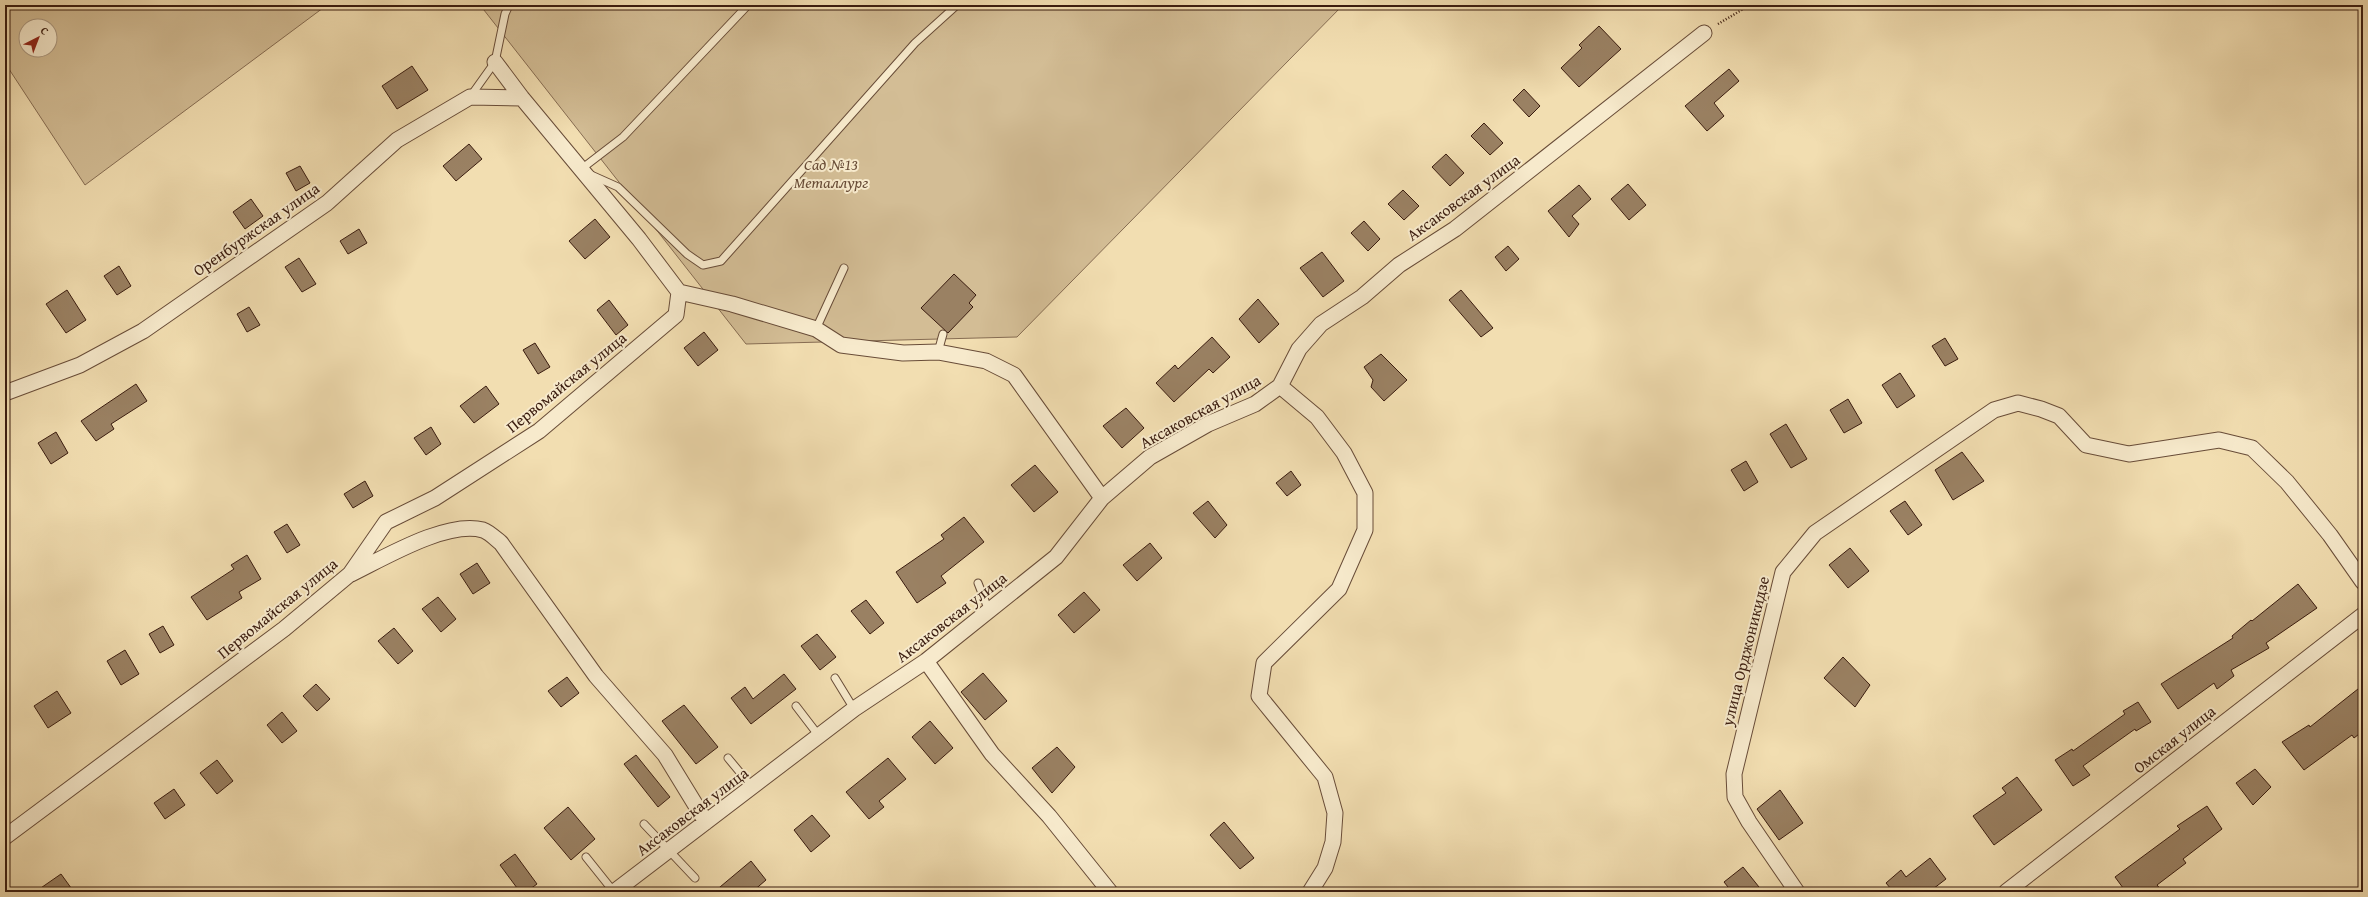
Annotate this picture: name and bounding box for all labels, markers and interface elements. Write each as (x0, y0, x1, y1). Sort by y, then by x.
north arrow (18, 18, 58, 58)
text: С (37, 23, 52, 39)
street label: Аксаковская улица (1401, 147, 1525, 246)
park label: Сад №13 Металлург (794, 152, 868, 194)
street label: Оренбуржская улица (188, 176, 325, 282)
street label: Первомайская улица (501, 326, 632, 438)
street label: Аксаковская улица (1135, 368, 1265, 454)
street label: Первомайская улица (212, 552, 343, 664)
street label: Аксаковская улица (890, 566, 1012, 668)
street label: улица Орджоникидзе (1715, 574, 1775, 729)
street label: Омская улица (2128, 699, 2221, 779)
street label: Аксаковская улица (631, 761, 753, 861)

